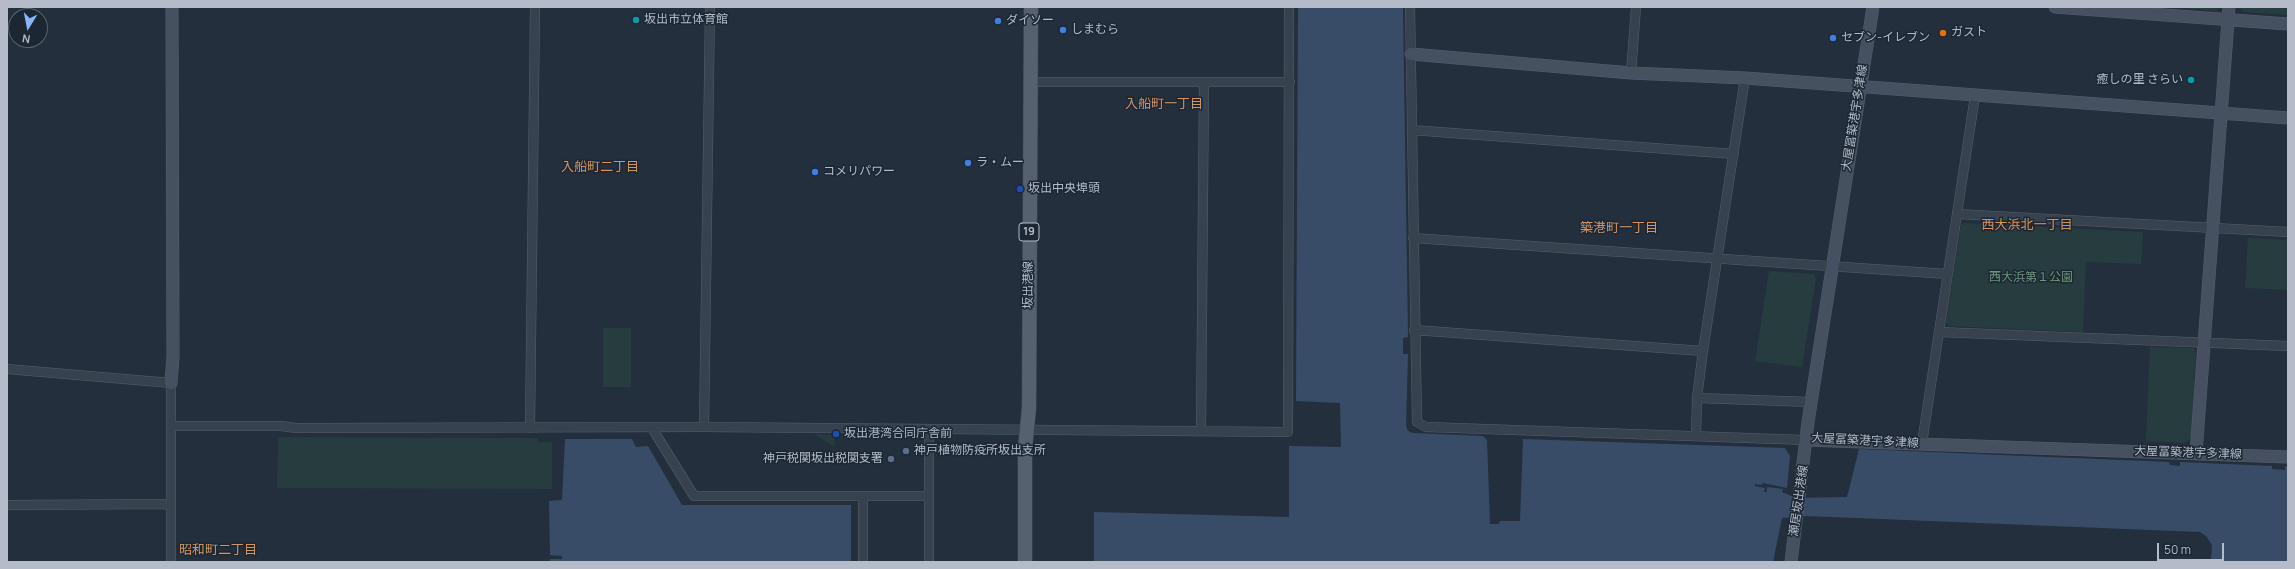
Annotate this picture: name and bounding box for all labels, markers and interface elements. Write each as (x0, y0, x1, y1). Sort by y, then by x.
north arrow (8, 8, 48, 48)
place label: 坂出市立体育館 (644, 13, 728, 27)
place label: ダイソー (1006, 14, 1054, 28)
marker: 坂出市立体育館 (631, 15, 641, 25)
marker: ダイソー (993, 16, 1003, 26)
place label: しまむら (1071, 23, 1119, 37)
marker: しまむら (1058, 25, 1068, 35)
place label: ガスト (1951, 26, 1987, 40)
marker: ガスト (1938, 28, 1948, 38)
text: N (21, 31, 31, 47)
place label: セブン-イレブン (1841, 31, 1930, 45)
marker: セブン-イレブン (1828, 33, 1838, 43)
street label: 大屋冨築港宇多津線 (1839, 64, 1871, 172)
place label: 癒しの里 さらい (2097, 73, 2183, 87)
marker: 癒しの里 さらい (2186, 75, 2196, 85)
district label: 入船町一丁目 (1125, 96, 1203, 112)
place label: ラ・ムー (976, 156, 1024, 170)
marker: ラ・ムー (963, 158, 973, 168)
district label: 入船町二丁目 (561, 159, 639, 175)
place label: コメリパワー (823, 165, 895, 179)
marker: コメリパワー (810, 167, 820, 177)
place label: 坂出中央埠頭 (1028, 182, 1100, 196)
marker: 坂出中央埠頭 (1015, 184, 1025, 194)
district label: 西大浜北一丁目 (1982, 217, 2072, 233)
district label: 築港町一丁目 (1580, 220, 1658, 236)
road number: 19 (1019, 223, 1039, 241)
street label: 坂出港線 (1022, 261, 1036, 309)
park label: 西大浜第１公園 (1989, 271, 2073, 285)
place label: 坂出港湾合同庁舎前 (844, 427, 952, 441)
marker: 坂出港湾合同庁舎前 (831, 429, 841, 439)
street label: 大屋冨築港宇多津線 (1811, 431, 1919, 451)
place label: 神戸植物防疫所坂出支所 (914, 444, 1046, 458)
street label: 大屋冨築港宇多津線 (2134, 444, 2242, 462)
marker: 神戸植物防疫所坂出支所 (901, 446, 911, 456)
place label: 神戸税関坂出税関支署 (763, 452, 883, 466)
marker: 神戸税関坂出税関支署 (886, 454, 896, 464)
street label: 瀬居坂出港線 (1787, 464, 1811, 538)
scale bar (2159, 535, 2226, 561)
text: 50 m (2164, 541, 2191, 558)
district label: 昭和町二丁目 (179, 542, 257, 558)

